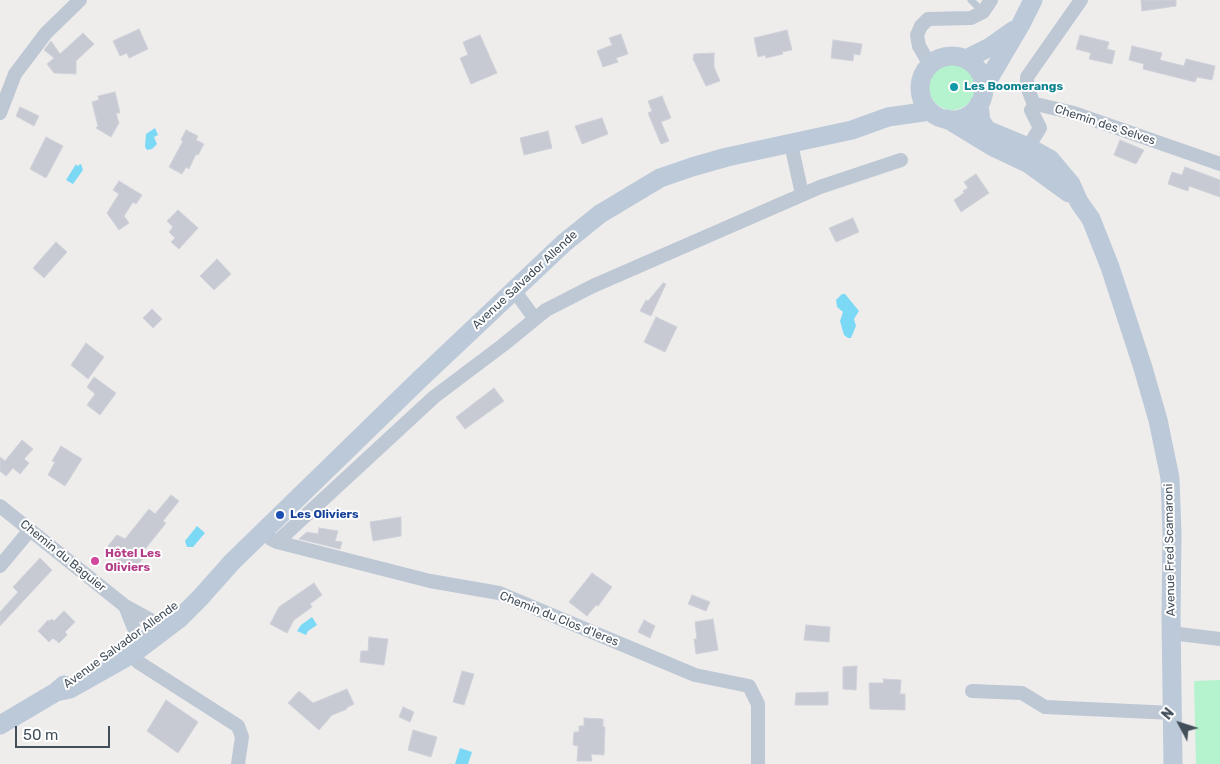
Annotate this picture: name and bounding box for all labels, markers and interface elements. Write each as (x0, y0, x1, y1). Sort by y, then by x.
place label: Les Boomerangs (964, 80, 1063, 94)
marker: Les Boomerangs (948, 81, 960, 93)
street label: Chemin des Selves (1053, 102, 1157, 148)
street label: Avenue Salvador Allende (470, 228, 580, 332)
street label: Avenue Fred Scamaroni (1162, 484, 1178, 616)
place label: Les Oliviers (290, 508, 359, 522)
marker: Les Oliviers (274, 509, 286, 521)
street label: Chemin du Baguier (17, 517, 109, 595)
place label: Hôtel Les Oliviers (105, 547, 161, 575)
marker: Hôtel Les Oliviers (89, 555, 101, 567)
street label: Chemin du Clos d'Ieres (497, 589, 621, 649)
street label: Avenue Salvador Allende (61, 599, 181, 691)
north arrow (1155, 699, 1205, 749)
text: N (1158, 705, 1178, 723)
scale bar (18, 716, 112, 748)
text: 50 m (23, 726, 58, 744)

